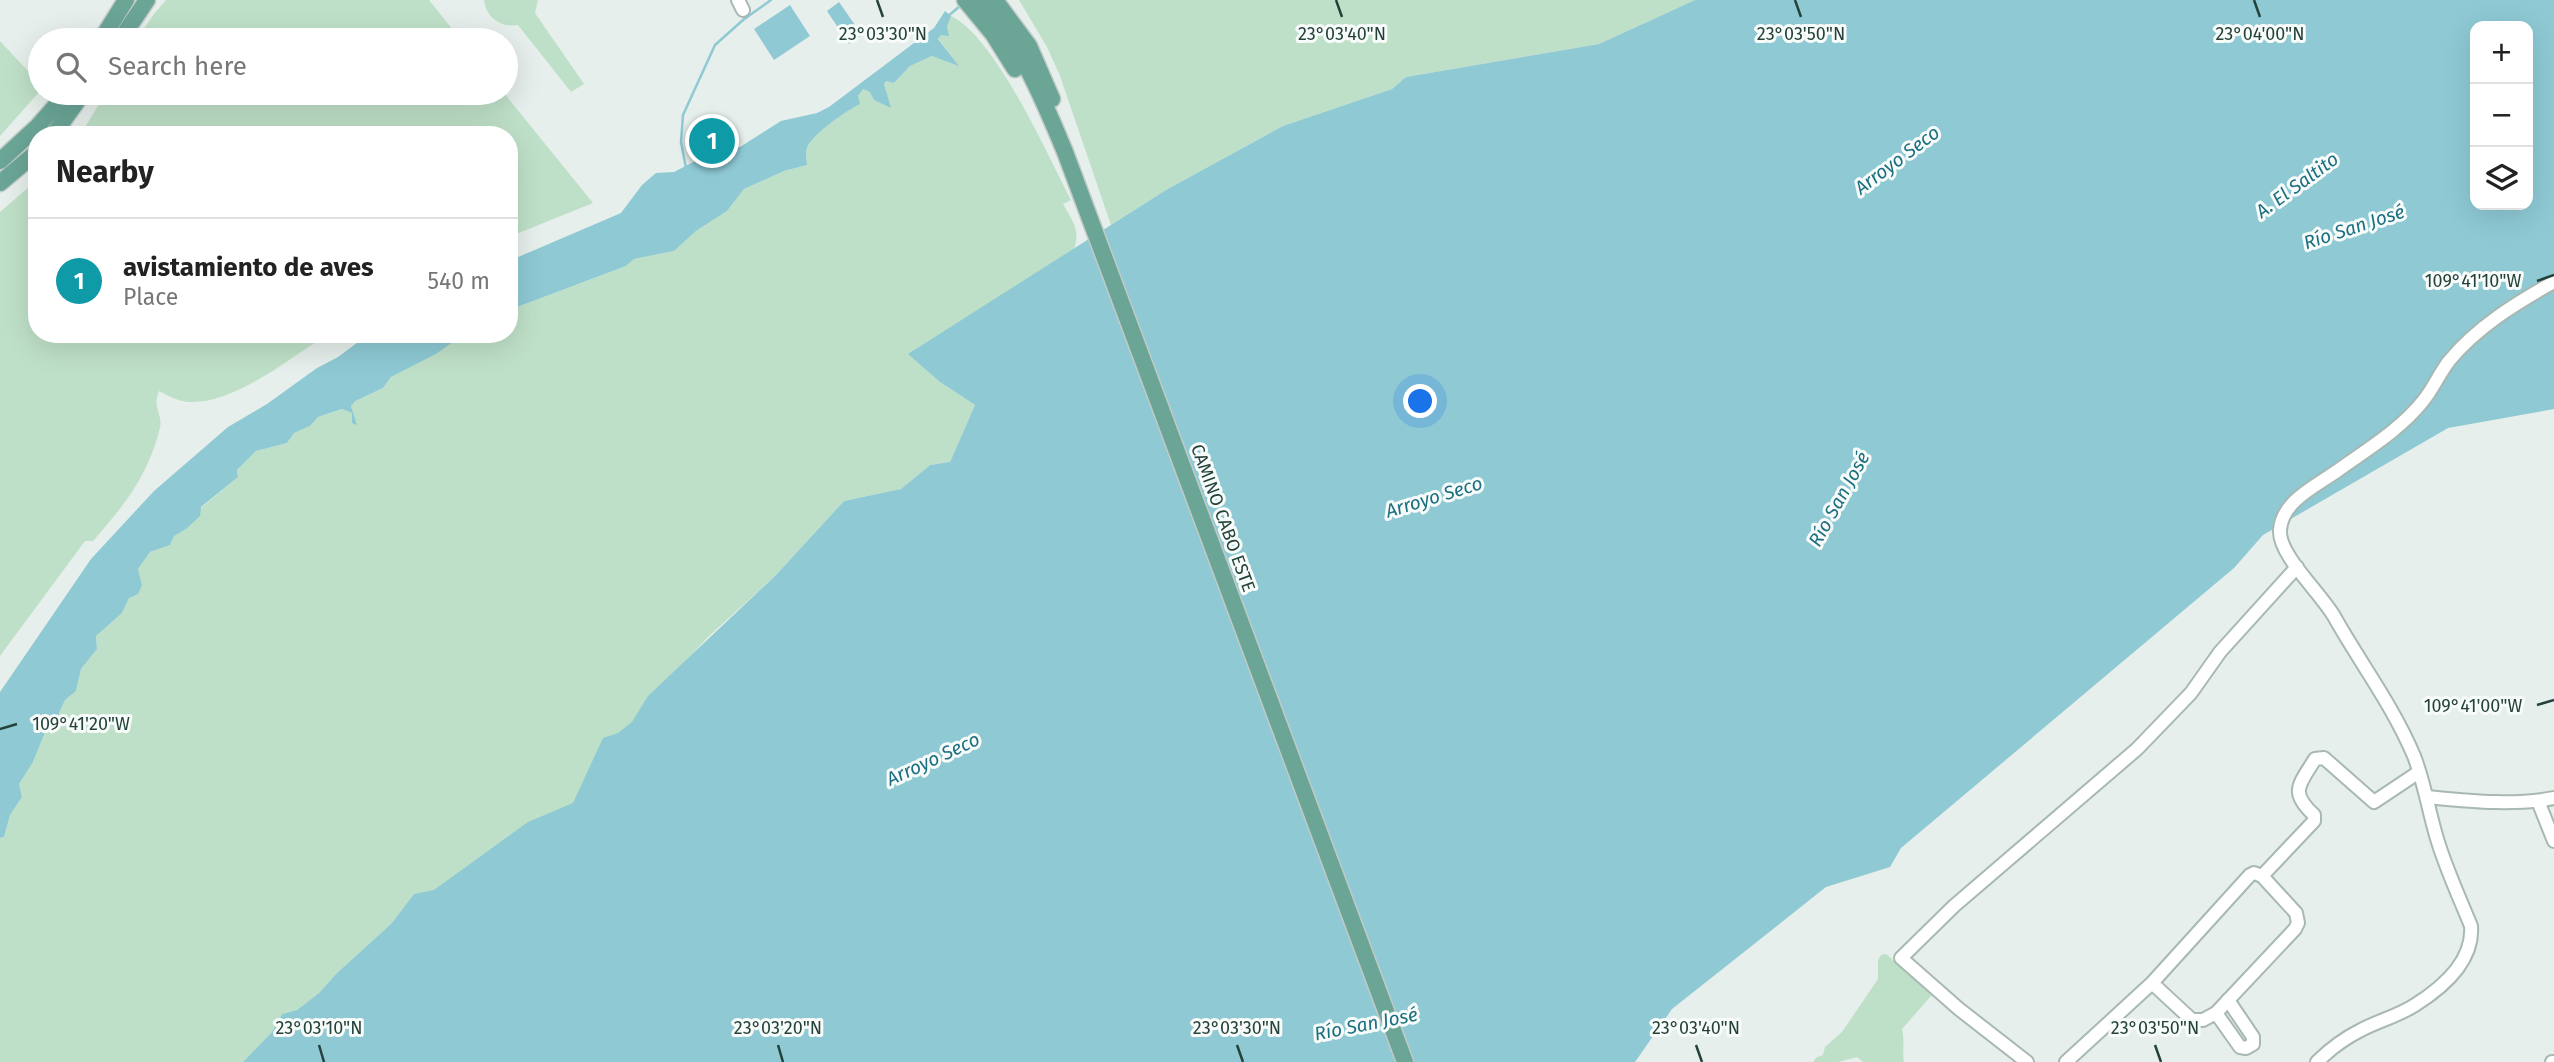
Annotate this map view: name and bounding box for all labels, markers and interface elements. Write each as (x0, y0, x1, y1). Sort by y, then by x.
map controls (2470, 21, 2533, 210)
button: + (2470, 21, 2533, 84)
text: 23°03'30"N (839, 23, 927, 45)
text: 23°03'40"N (1298, 23, 1386, 45)
text: 23°03'50"N (1757, 23, 1845, 45)
text: 23°04'00"N (2215, 23, 2305, 45)
search box (28, 28, 518, 105)
icon: search (52, 48, 90, 86)
text: Search here (108, 51, 247, 82)
button: − (2470, 84, 2533, 147)
pin: 1 (689, 115, 735, 167)
water label: Arroyo Seco (1849, 121, 1944, 200)
water label: A. El Saltito (2250, 147, 2343, 223)
button: layers (2470, 147, 2533, 210)
text: Nearby (56, 154, 154, 190)
water label: Río San José (2301, 200, 2408, 254)
text: avistamiento de aves (123, 252, 374, 283)
text: 1 (74, 267, 84, 295)
text: 540 m (428, 267, 490, 295)
text: 109°41'10"W (2425, 270, 2521, 292)
text: Place (123, 283, 178, 311)
your location (1403, 384, 1437, 418)
street label: CAMINO CABO ESTE (1186, 441, 1260, 595)
water label: Río San José (1804, 447, 1875, 550)
water label: Arroyo Seco (1382, 471, 1485, 523)
text: 109°41'00"W (2424, 695, 2522, 717)
text: 109°41'20"W (32, 713, 130, 735)
water label: Arroyo Seco (882, 727, 983, 791)
water label: Río San José (1312, 1003, 1420, 1045)
text: 23°03'10"N (275, 1017, 363, 1039)
text: 23°03'20"N (734, 1017, 822, 1039)
text: 23°03'30"N (1193, 1017, 1281, 1039)
text: 23°03'40"N (1652, 1017, 1740, 1039)
text: 23°03'50"N (2111, 1017, 2199, 1039)

